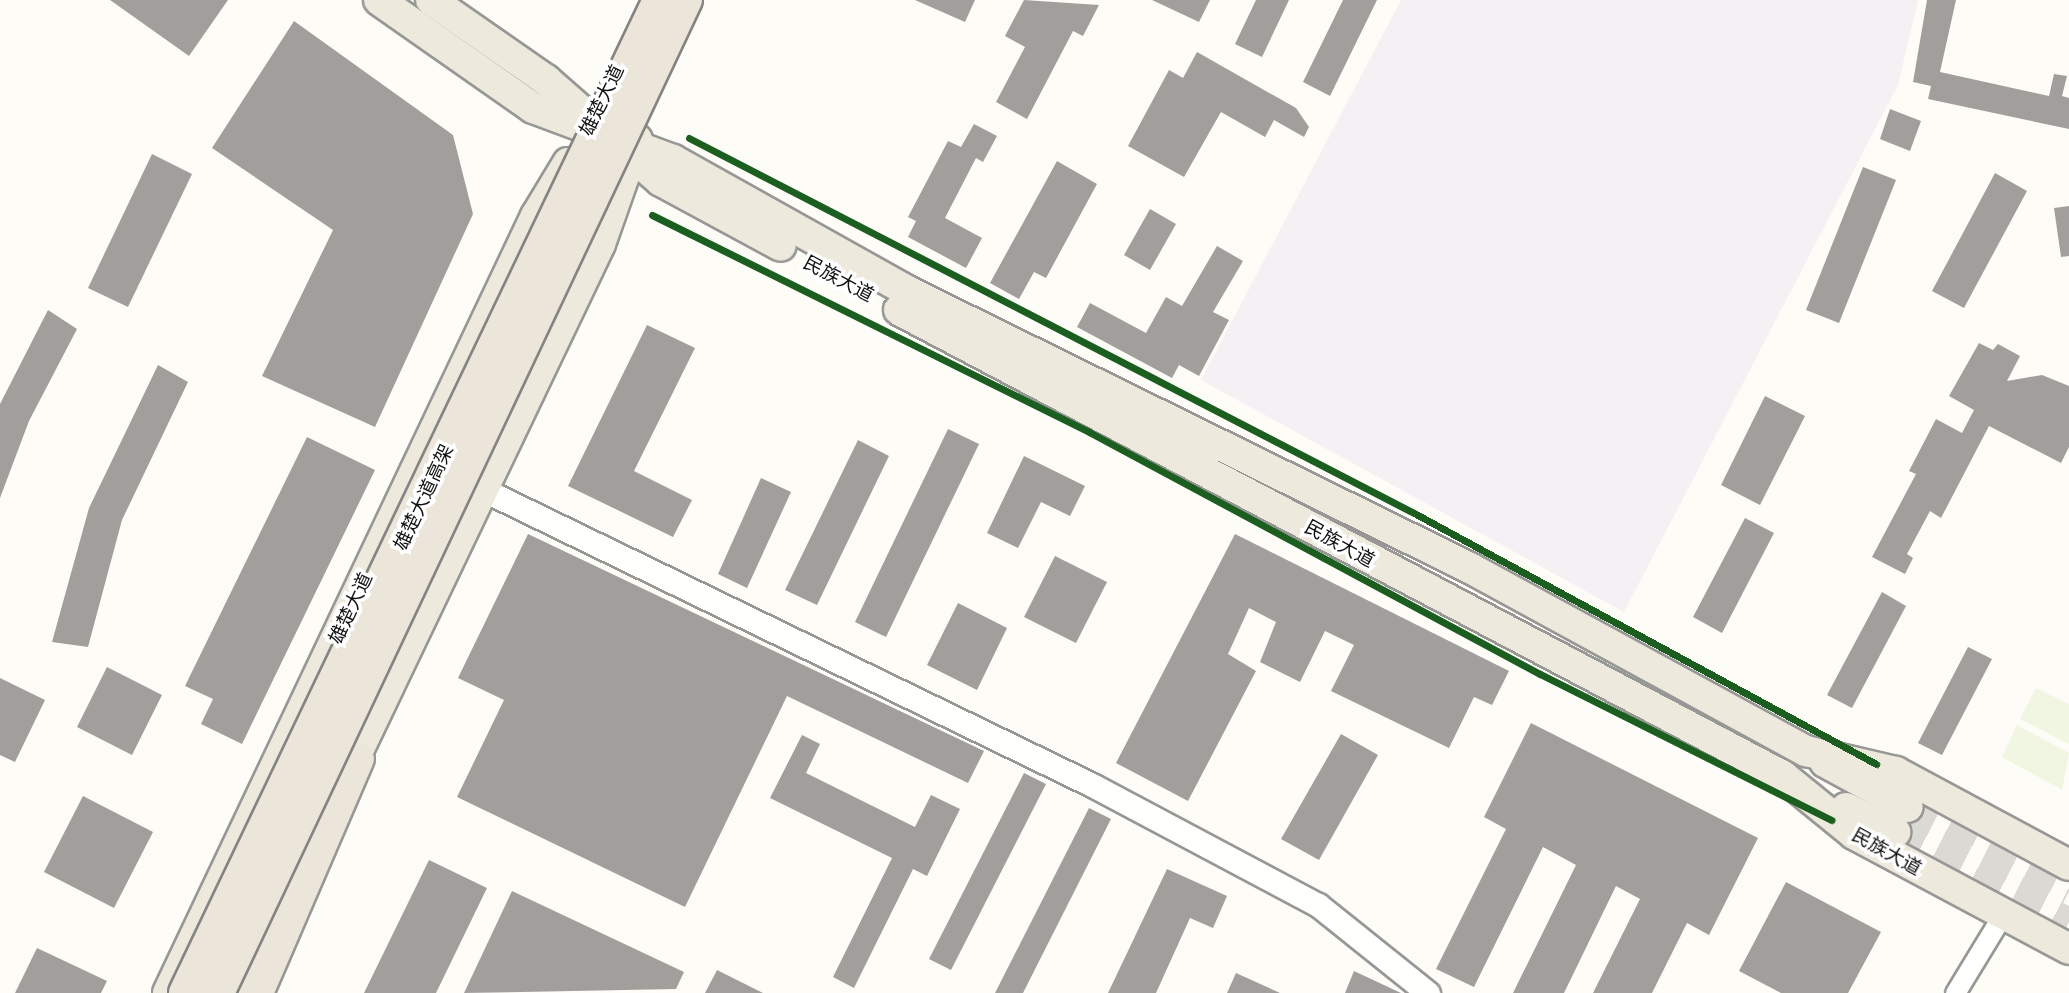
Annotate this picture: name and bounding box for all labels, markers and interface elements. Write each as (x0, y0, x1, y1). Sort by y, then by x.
street label: 雄楚大道 (574, 61, 628, 139)
street label: 民族大道 (800, 250, 878, 306)
street label: 雄楚大道高架 (389, 441, 457, 553)
street label: 民族大道 (1301, 515, 1379, 571)
street label: 雄楚大道 (324, 569, 376, 647)
street label: 民族大道 (1848, 823, 1926, 879)

